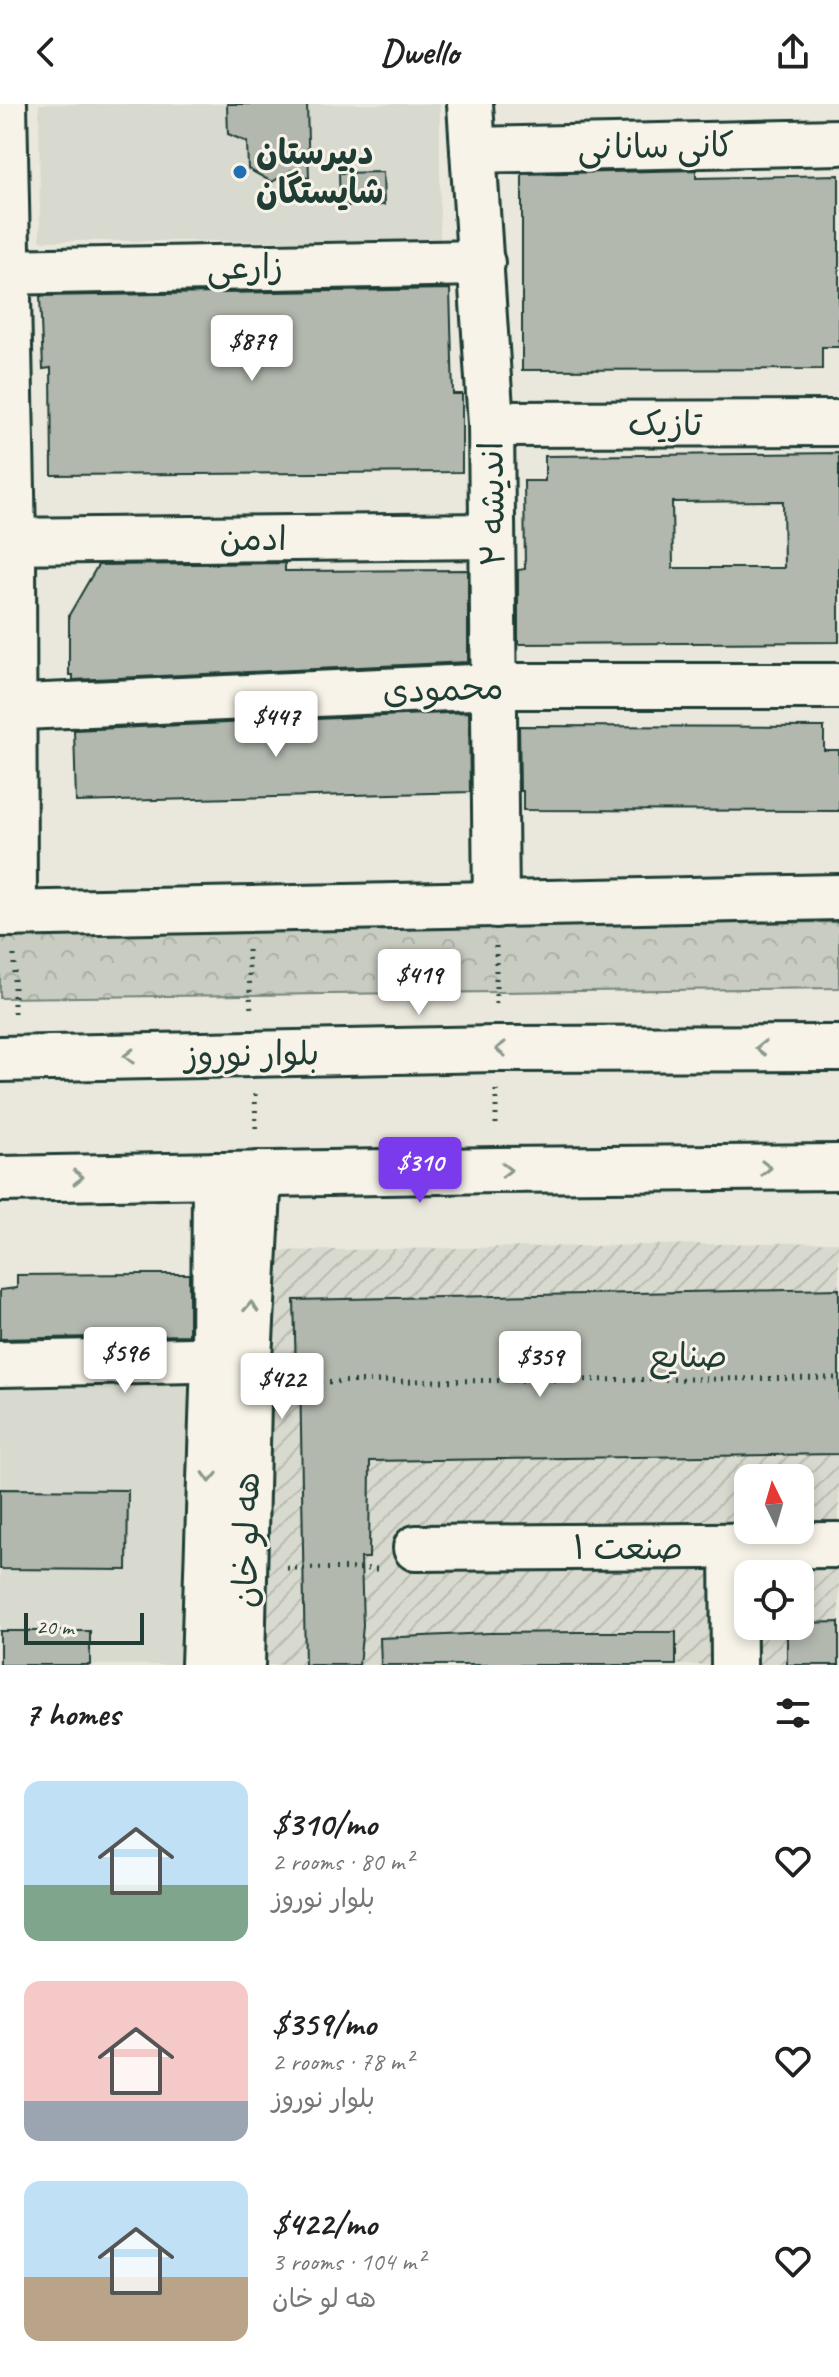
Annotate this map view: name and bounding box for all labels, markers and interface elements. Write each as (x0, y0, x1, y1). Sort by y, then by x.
text: Dwello (380, 29, 459, 75)
icon: back (24, 30, 68, 74)
icon: share (771, 30, 815, 74)
street label: کانی سانانی (577, 123, 735, 169)
place label: دبیرستان شایستگان (256, 131, 384, 213)
marker: دبیرستان شایستگان (231, 163, 249, 181)
street label: زارعی (207, 245, 283, 289)
pin: $879 (205, 315, 299, 383)
text: $879 (229, 324, 275, 357)
street label: تازیک (628, 402, 703, 445)
street label: اندیشه ۲ (469, 441, 515, 567)
street label: ادمن (219, 517, 287, 560)
street label: محمودی (382, 665, 504, 713)
pin: $447 (229, 691, 323, 759)
text: $447 (253, 700, 299, 733)
pin: $419 (372, 949, 466, 1017)
text: $419 (396, 958, 442, 991)
street label: بلوار نوروز (181, 1031, 320, 1077)
one-way arrow (754, 1039, 767, 1057)
one-way arrow (494, 1040, 507, 1058)
one-way arrow (122, 1048, 135, 1065)
pin: $310 (373, 1137, 467, 1205)
text: $310 (397, 1146, 443, 1179)
one-way arrow (760, 1159, 773, 1177)
one-way arrow (500, 1161, 513, 1178)
one-way arrow (72, 1169, 85, 1186)
one-way arrow (243, 1300, 260, 1313)
pin: $596 (78, 1327, 172, 1395)
pin: $359 (493, 1331, 587, 1399)
street label: صنایع (649, 1334, 727, 1380)
text: $596 (102, 1336, 148, 1369)
text: $359 (517, 1340, 563, 1373)
pin: $422 (235, 1353, 329, 1421)
text: $422 (259, 1362, 305, 1395)
north arrow (734, 1464, 814, 1544)
map controls (734, 1464, 814, 1640)
one-way arrow (202, 1471, 219, 1484)
street label: هه لو خان (223, 1472, 270, 1608)
street label: صنعت ۱ (573, 1526, 683, 1569)
button: locate (734, 1560, 814, 1640)
scale bar (24, 1609, 144, 1645)
text: 20 m (36, 1613, 73, 1641)
icon: filters (771, 1691, 815, 1735)
text: 7 homes (24, 1692, 120, 1735)
text: $310/mo (272, 1802, 377, 1845)
icon: home (88, 1813, 184, 1909)
icon: heart (771, 1839, 815, 1883)
text: 2 rooms · 80 m² (272, 1845, 413, 1878)
text: بلوار نوروز (272, 1882, 375, 1915)
text: $359/mo (272, 2002, 376, 2045)
icon: home (88, 2013, 184, 2109)
icon: heart (771, 2039, 815, 2083)
text: 2 rooms · 78 m² (272, 2045, 413, 2078)
text: بلوار نوروز (272, 2082, 375, 2115)
text: $422/mo (272, 2202, 377, 2245)
icon: home (88, 2213, 184, 2309)
icon: heart (771, 2239, 815, 2283)
text: 3 rooms · 104 m² (272, 2245, 424, 2278)
text: هه لو خان (272, 2282, 376, 2315)

